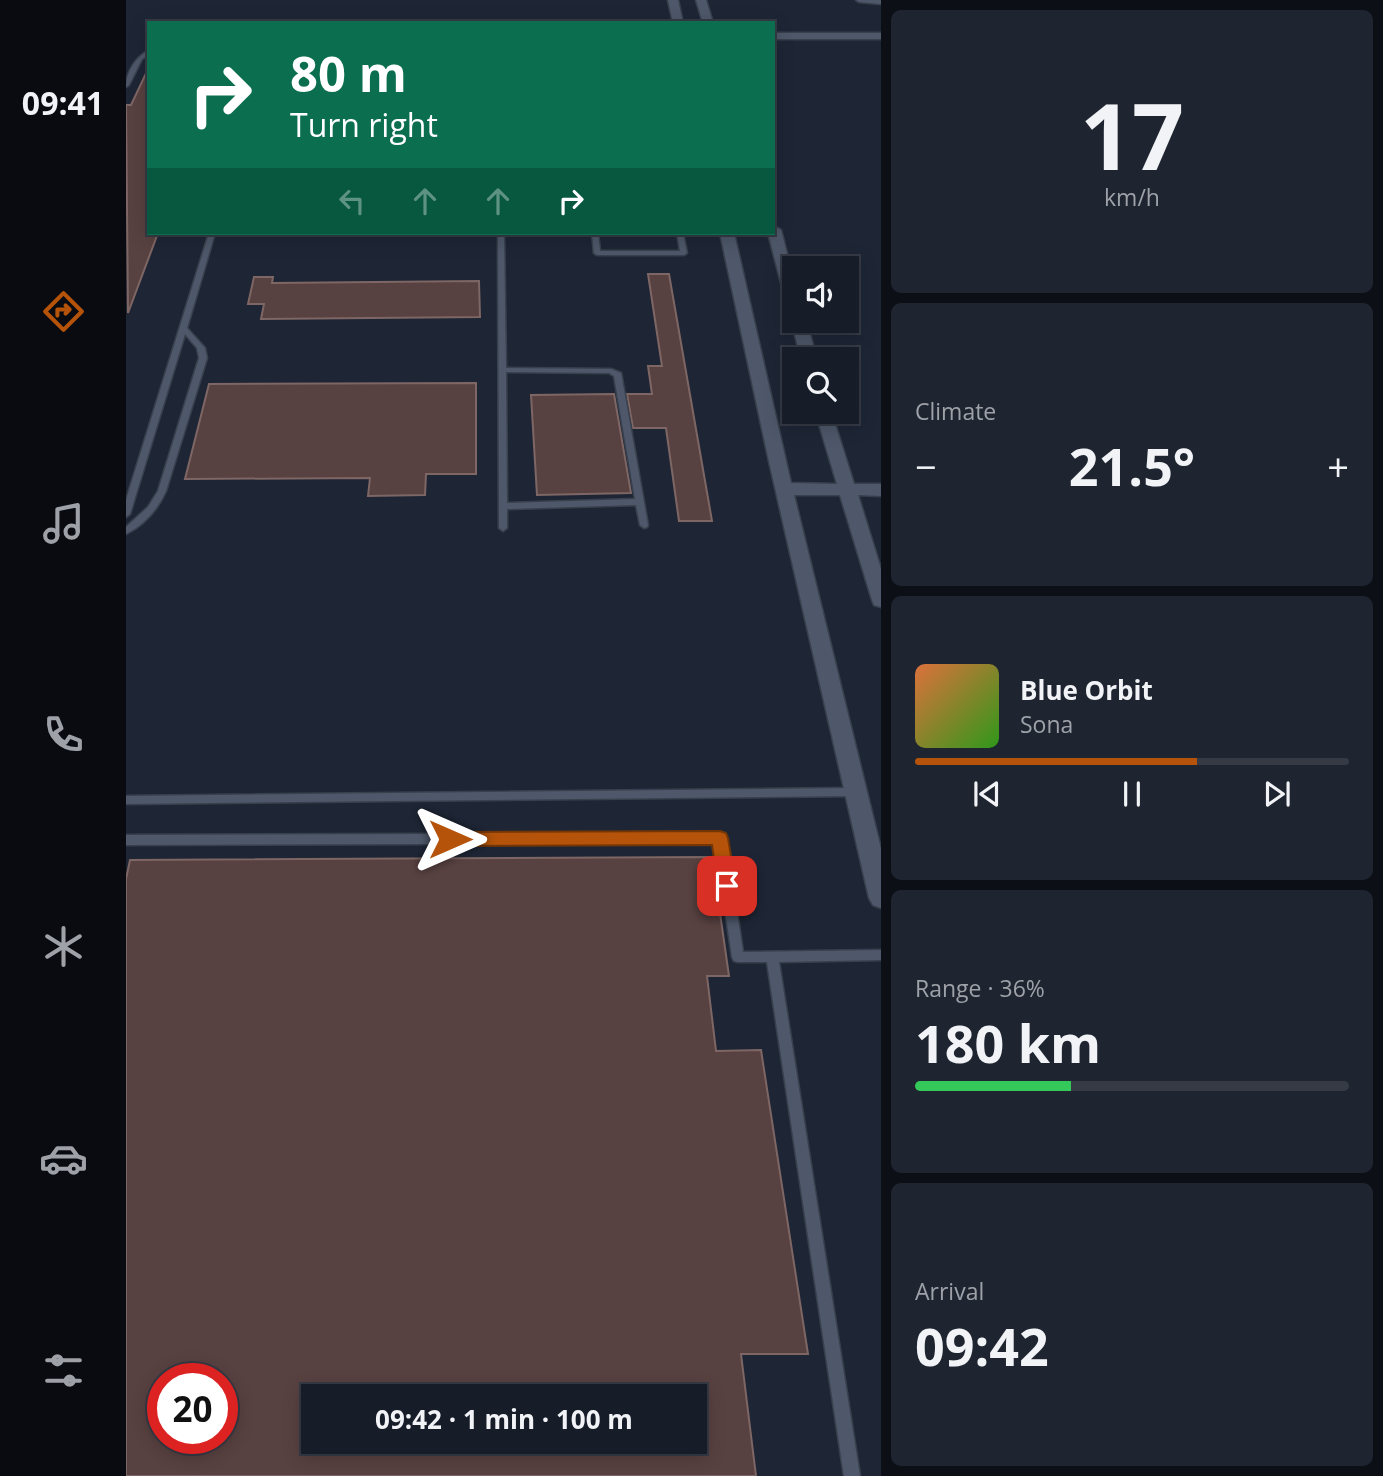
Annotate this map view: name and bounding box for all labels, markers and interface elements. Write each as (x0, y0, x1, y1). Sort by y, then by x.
text: 80 m (290, 40, 407, 106)
icon: right (175, 49, 266, 140)
text: 17 (1080, 73, 1184, 197)
text: 09:41 (22, 81, 104, 124)
text: Turn right (290, 103, 438, 146)
text: km/h (1104, 181, 1160, 213)
icon: left (333, 182, 371, 220)
icon: ahead (406, 182, 444, 220)
icon: ahead (479, 182, 517, 220)
icon: right (552, 182, 590, 220)
map controls (782, 256, 859, 424)
button: sound (782, 256, 859, 333)
icon: directions (39, 287, 88, 336)
button: search (782, 347, 859, 424)
text: Climate (915, 395, 996, 427)
text: 21.5° (1069, 430, 1195, 501)
text: − (915, 440, 937, 492)
text: + (1327, 440, 1349, 492)
icon: music (39, 499, 88, 548)
text: Blue Orbit (1020, 672, 1153, 708)
text: Sona (1020, 708, 1073, 740)
icon: phone (39, 710, 88, 759)
icon: previous (968, 775, 1006, 813)
icon: pause (1113, 775, 1151, 813)
icon: next (1258, 775, 1296, 813)
position arrow (413, 802, 487, 876)
pin (697, 856, 757, 916)
icon: arrive (708, 867, 746, 905)
icon: climate (39, 922, 88, 971)
text: Range · 36% (915, 972, 1045, 1004)
text: 180 km (915, 1007, 1101, 1078)
icon: car (39, 1134, 88, 1183)
text: Arrival (915, 1275, 984, 1307)
text: 09:42 (915, 1310, 1049, 1381)
icon: filters (39, 1346, 88, 1395)
speed limit sign: 20 (147, 1363, 238, 1454)
text: 09:42 · 1 min · 100 m (375, 1401, 633, 1437)

